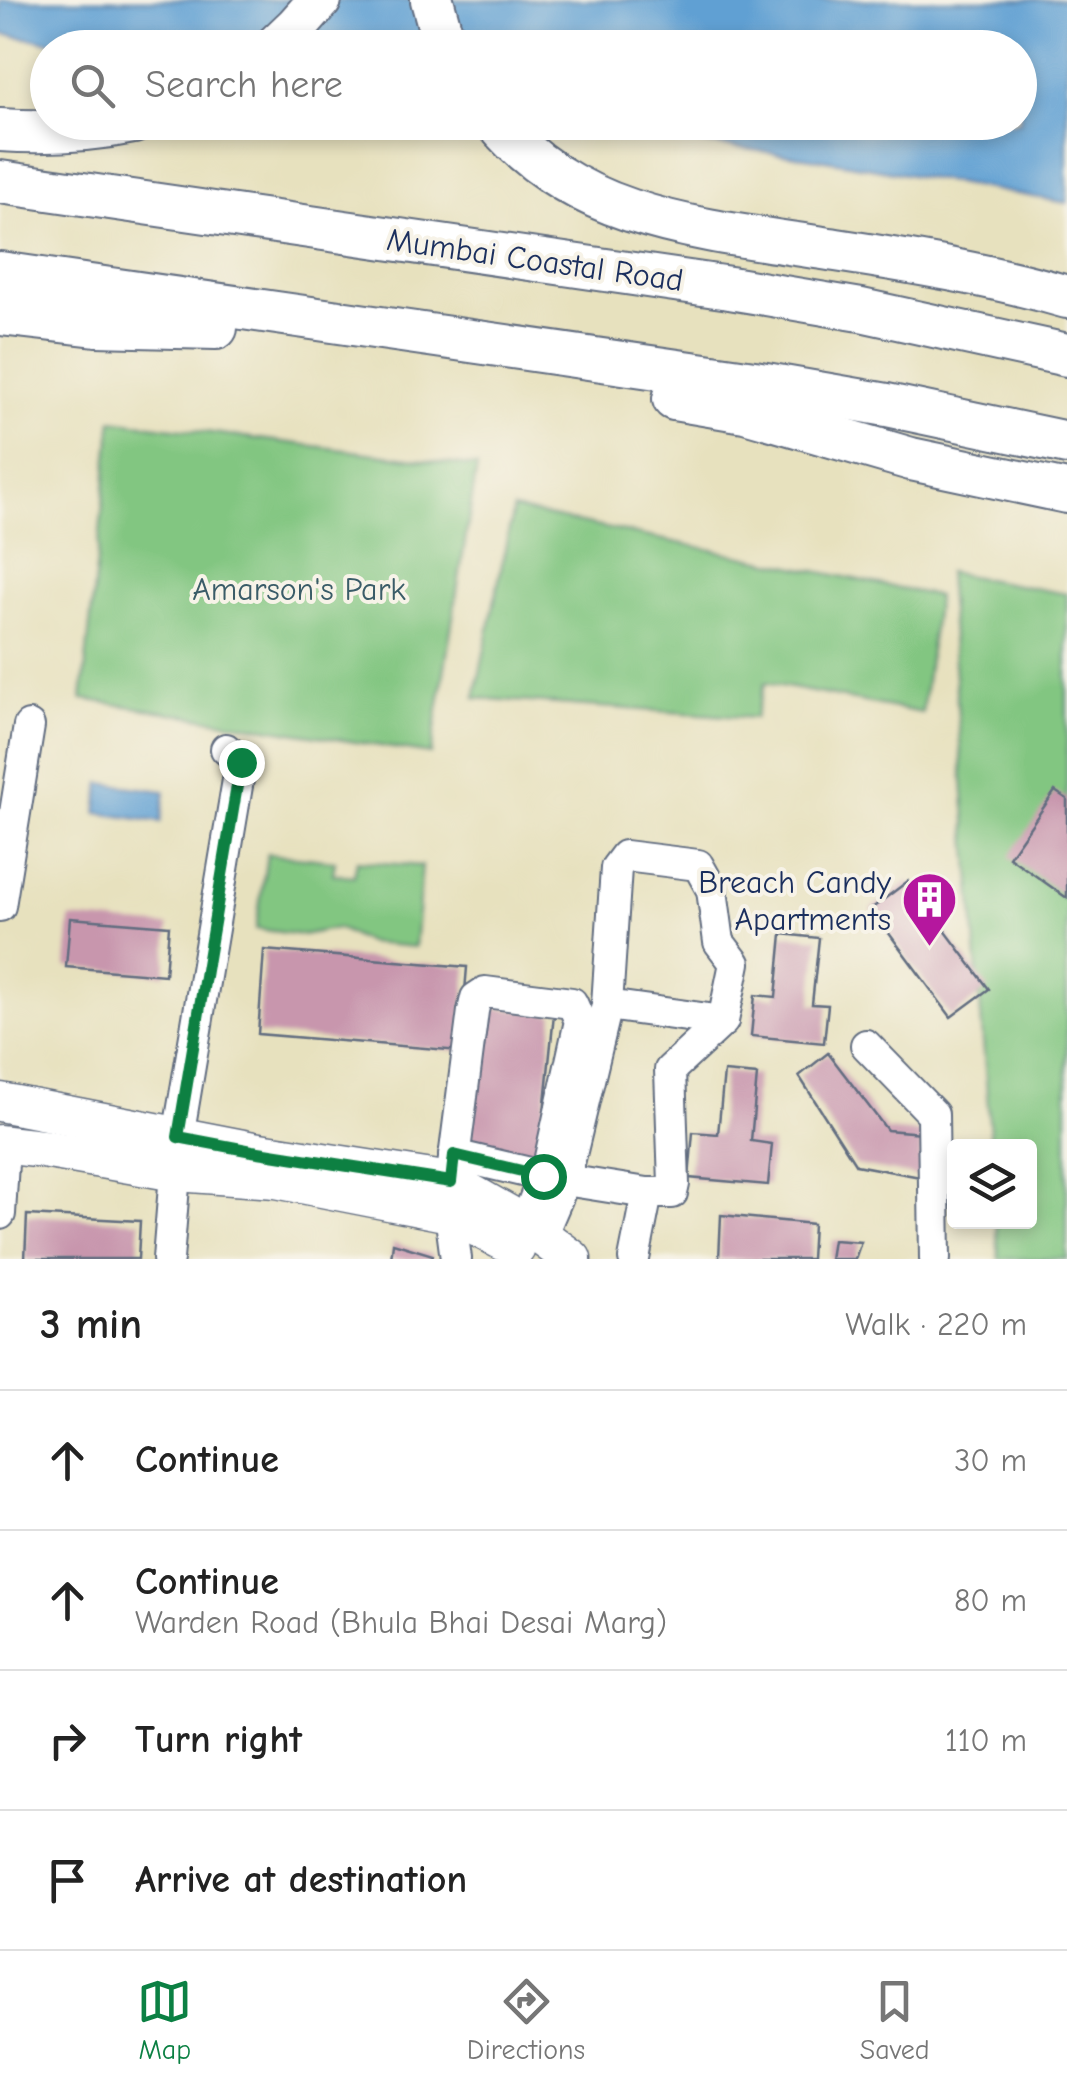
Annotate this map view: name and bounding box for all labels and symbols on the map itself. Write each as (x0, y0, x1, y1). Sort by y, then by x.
street label: Mumbai Coastal Road (384, 221, 686, 299)
park label: Amarson's Park (192, 571, 406, 608)
route end (219, 740, 265, 786)
place label: Breach Candy Apartments (698, 864, 892, 938)
building icon: Breach Candy Apartments (900, 870, 960, 949)
route start (521, 1154, 567, 1200)

